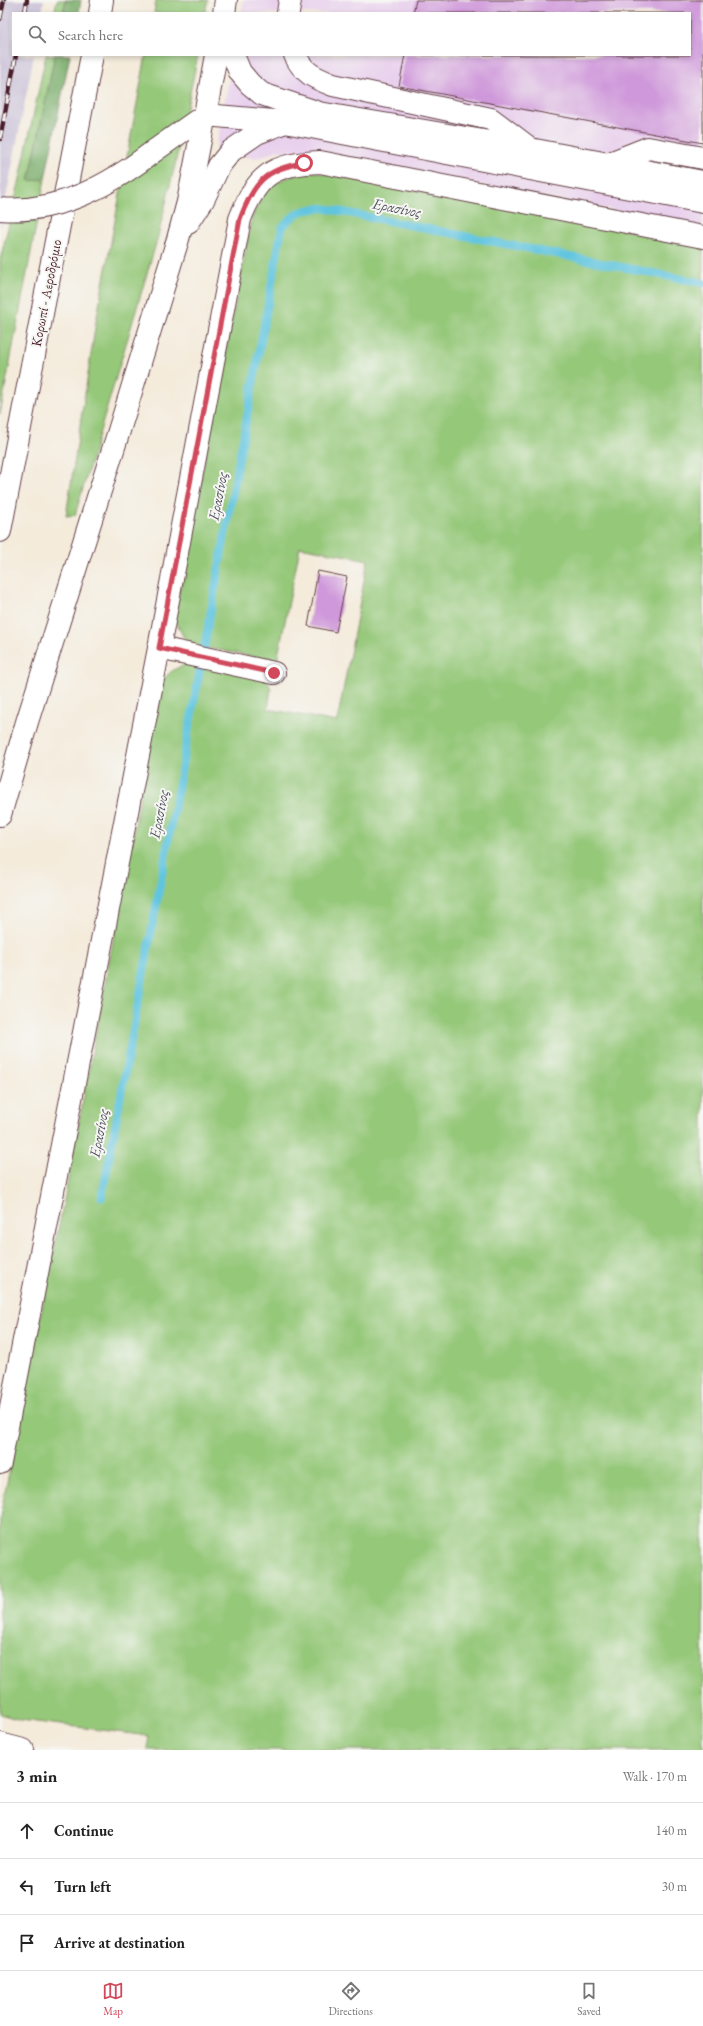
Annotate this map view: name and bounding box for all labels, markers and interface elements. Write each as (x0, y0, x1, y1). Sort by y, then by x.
search box (12, 12, 691, 56)
icon: search (26, 23, 48, 45)
text: Search here (58, 25, 123, 44)
route start (295, 154, 313, 172)
water label: Ερασίνος (370, 193, 424, 223)
street label: Κορωπί - Αεροδρόμιο (27, 237, 65, 348)
water label: Ερασίνος (203, 469, 233, 523)
route end (265, 664, 283, 682)
water label: Ερασίνος (144, 787, 174, 841)
water label: Ερασίνος (84, 1106, 114, 1160)
text: 3 min (16, 1765, 57, 1787)
text: Walk · 170 m (623, 1768, 687, 1785)
icon: ahead (16, 1820, 38, 1842)
text: Continue (54, 1821, 114, 1840)
text: 140 m (656, 1822, 687, 1839)
icon: left (16, 1876, 38, 1898)
text: Turn left (54, 1877, 111, 1896)
text: 30 m (662, 1878, 687, 1895)
icon: arrive (16, 1932, 38, 1954)
text: Arrive at destination (54, 1933, 185, 1952)
tab: Map (102, 1980, 124, 2018)
tab: Directions (329, 1980, 373, 2018)
tab: Saved (577, 1980, 601, 2018)

